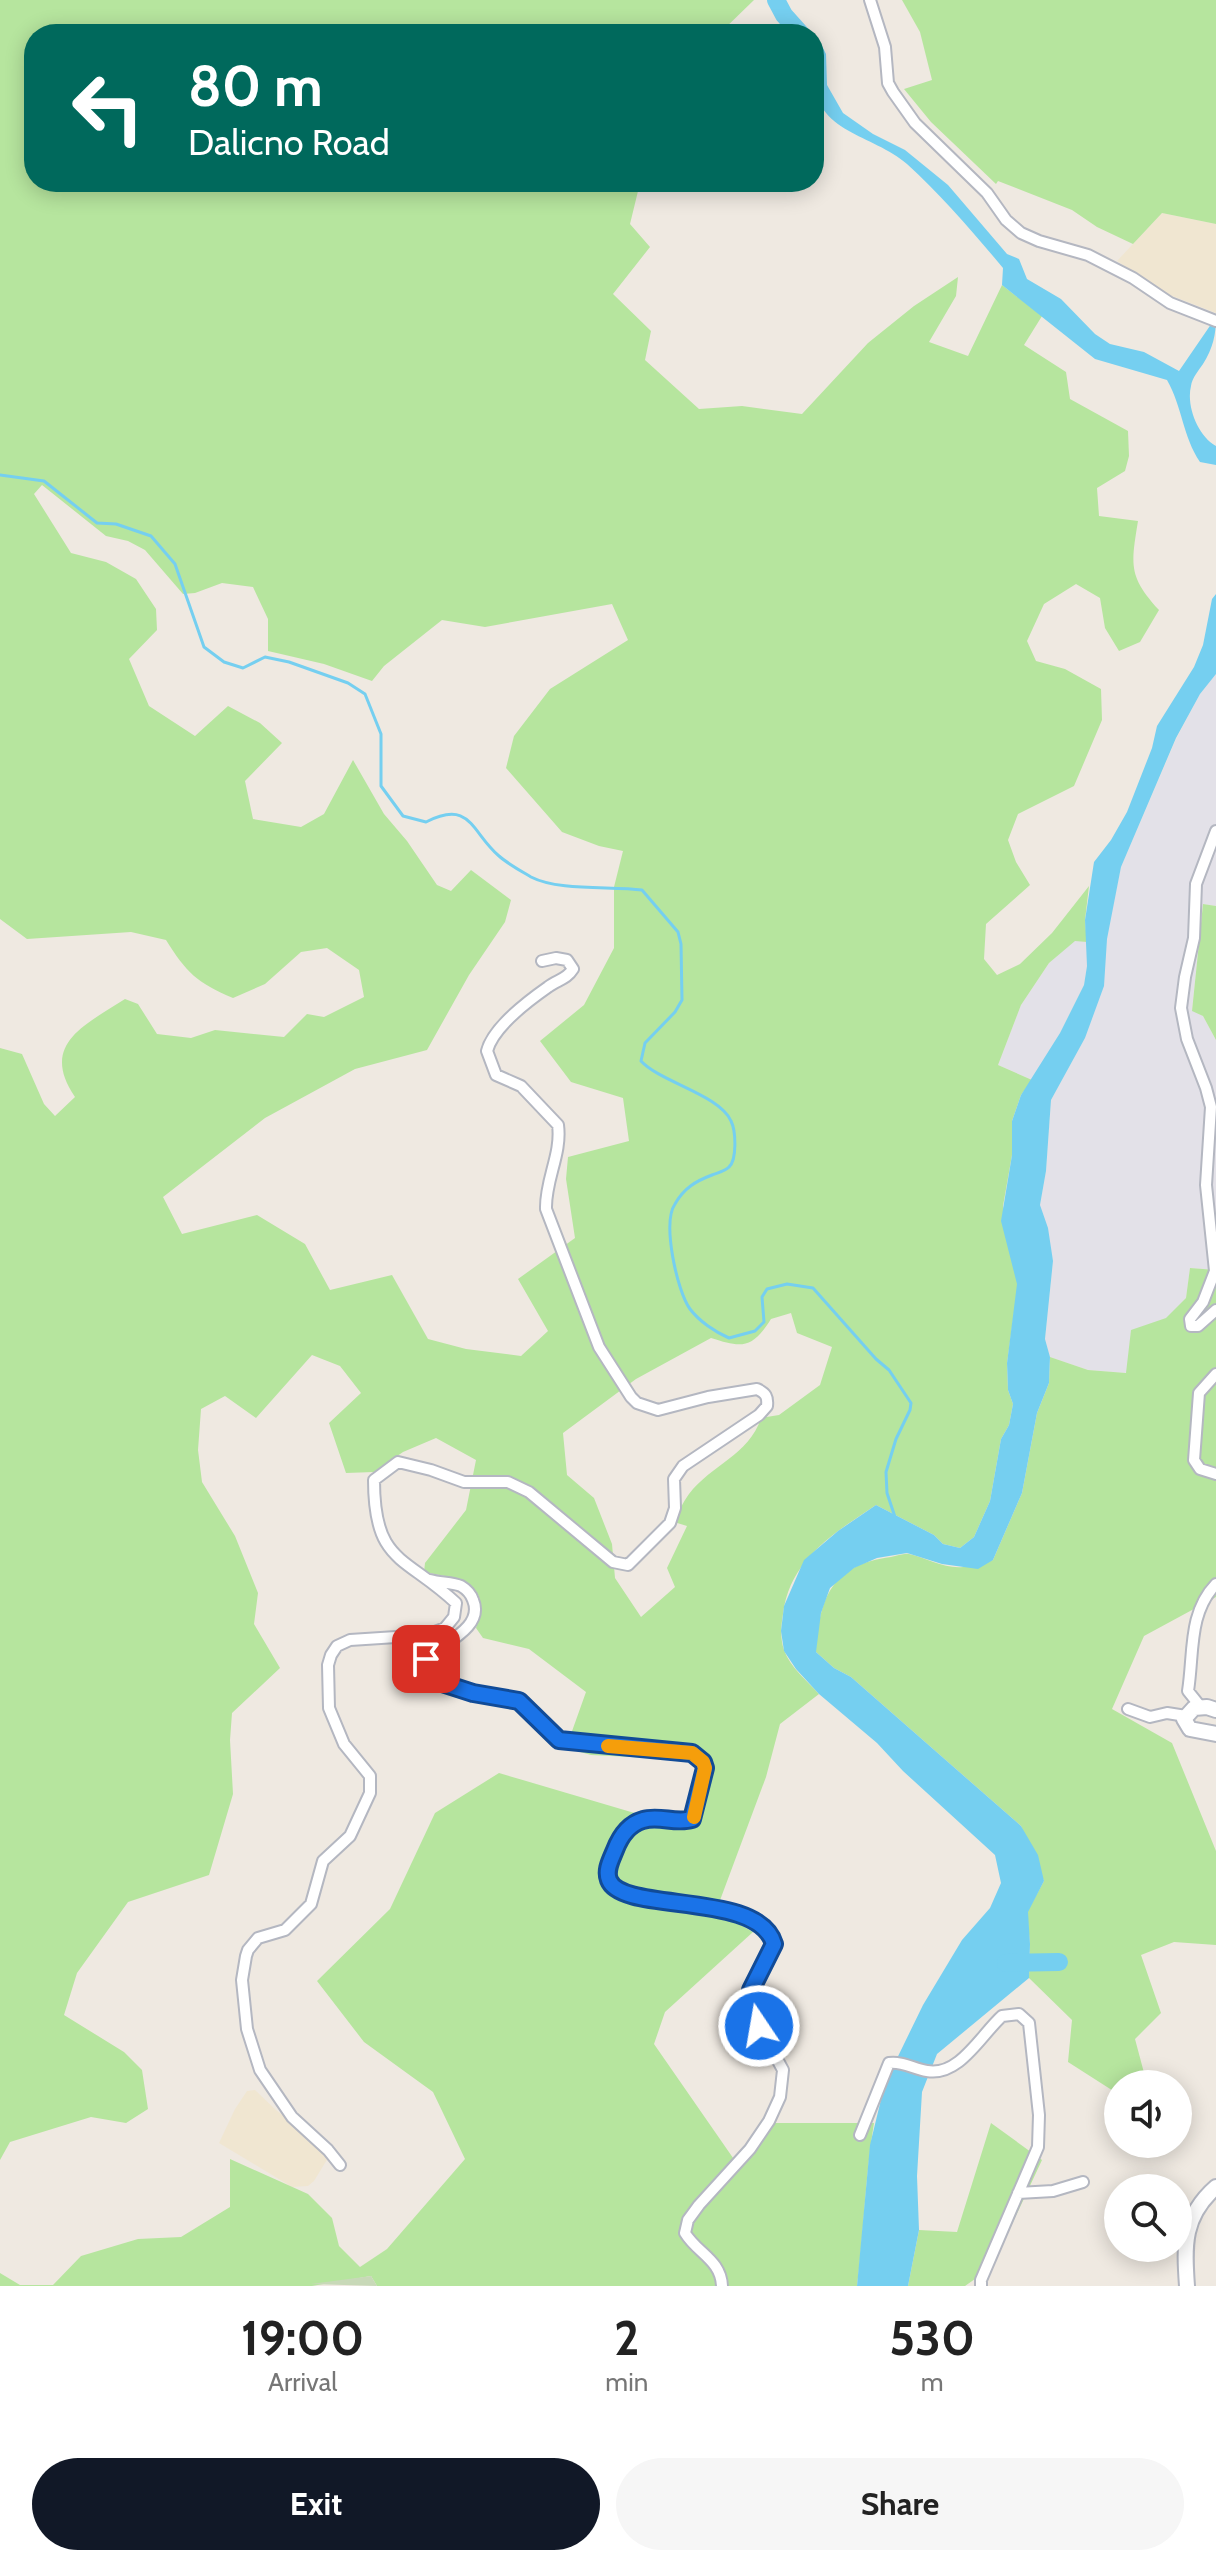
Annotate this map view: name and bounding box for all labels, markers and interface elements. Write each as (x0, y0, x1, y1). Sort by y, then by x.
text: 80 m (188, 52, 323, 120)
icon: left (56, 56, 160, 160)
text: Dalicno Road (188, 120, 390, 164)
pin (392, 1625, 460, 1693)
icon: arrive (404, 1637, 448, 1681)
position arrow (717, 1984, 801, 2068)
map controls (1104, 2070, 1192, 2262)
button: sound (1104, 2070, 1192, 2158)
button: search (1104, 2174, 1192, 2262)
text: 19:00 (241, 2309, 364, 2367)
text: 2 (614, 2309, 639, 2367)
text: 530 (889, 2309, 975, 2367)
text: Arrival (268, 2366, 337, 2398)
text: min (605, 2366, 648, 2398)
text: m (921, 2366, 943, 2398)
button: Exit (32, 2458, 600, 2550)
button: Share (616, 2458, 1184, 2550)

